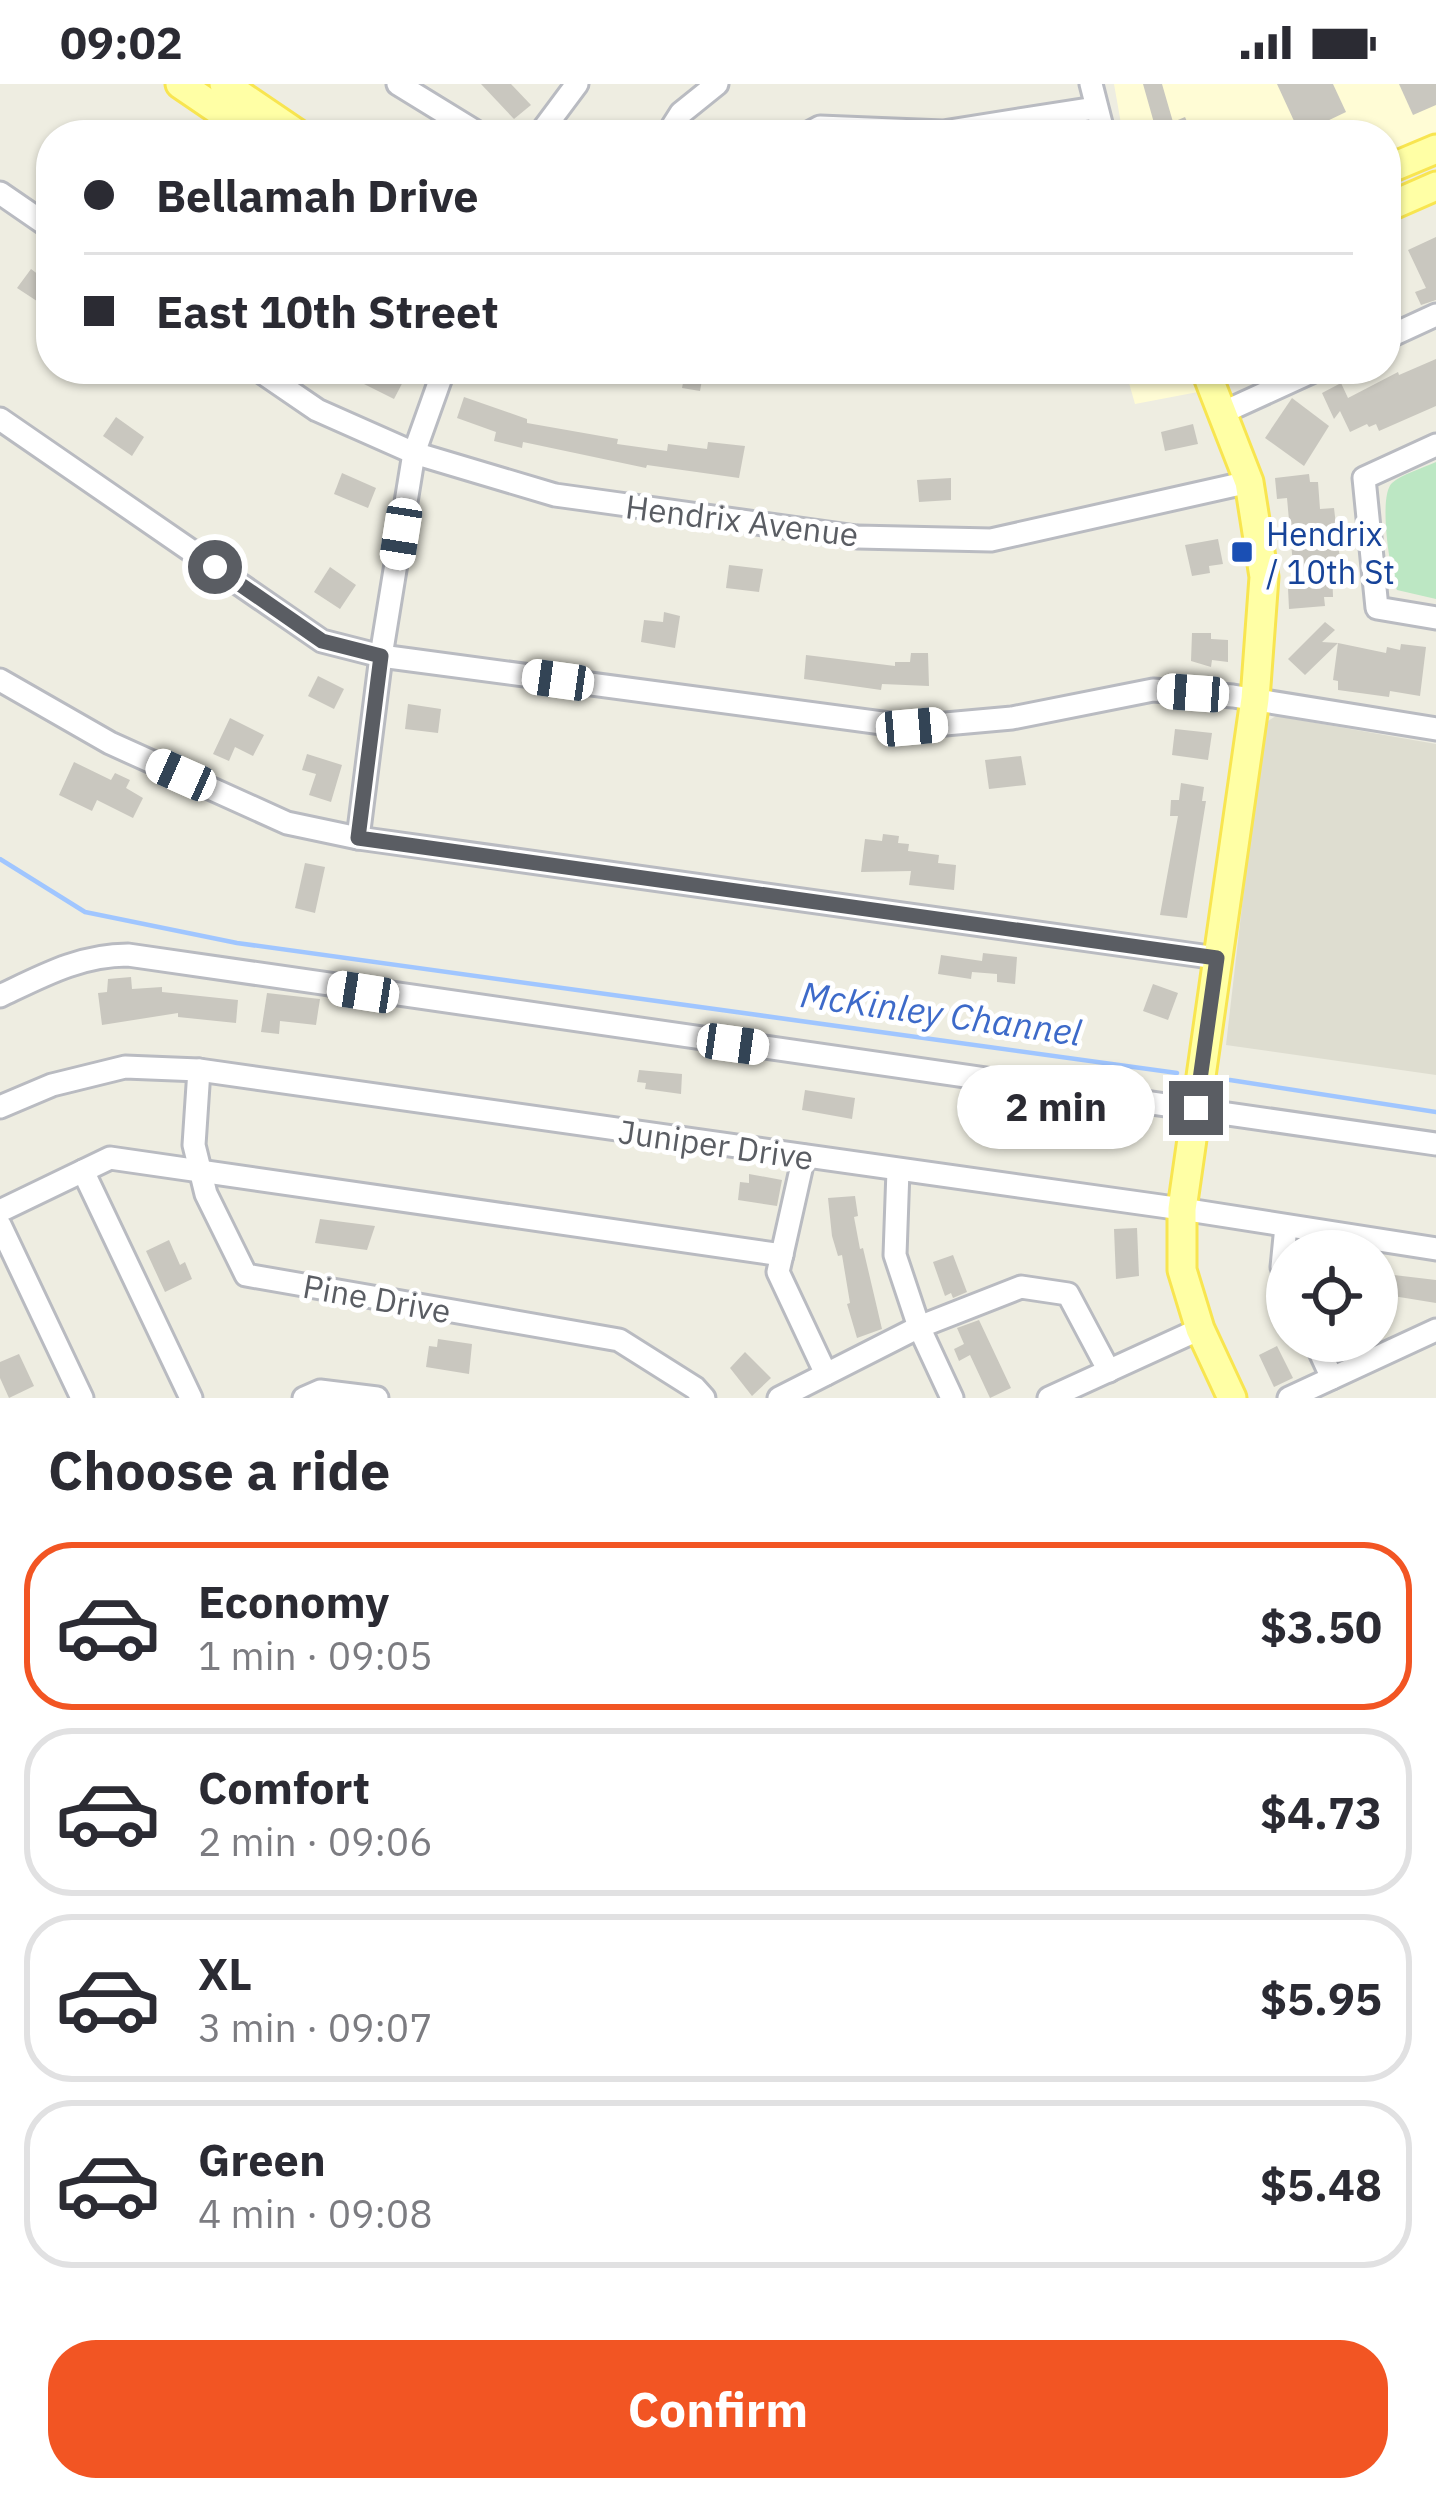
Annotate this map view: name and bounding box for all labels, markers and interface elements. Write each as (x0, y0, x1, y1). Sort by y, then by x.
text: 09:02 (60, 13, 183, 71)
text: Bellamah Drive (156, 166, 479, 224)
text: East 10th Street (156, 282, 499, 340)
street label: Hendrix Avenue (623, 484, 861, 556)
car (378, 496, 424, 572)
place label: Hendrix / 10th St (1266, 512, 1395, 593)
marker: Hendrix / 10th St (1229, 539, 1255, 565)
route start (188, 540, 242, 594)
car (520, 657, 596, 703)
car (1156, 673, 1230, 713)
car (875, 706, 949, 748)
car (141, 744, 221, 806)
car (325, 969, 401, 1015)
water label: McKinley Channel (798, 970, 1085, 1056)
car (695, 1021, 771, 1067)
callout: 2 min (956, 1066, 1154, 1150)
text: 2 min (1005, 1081, 1107, 1132)
route end (1169, 1081, 1223, 1135)
street label: Juniper Drive (616, 1109, 816, 1179)
map controls (1266, 1230, 1398, 1362)
button: locate (1266, 1230, 1398, 1362)
street label: Pine Drive (300, 1264, 454, 1332)
text: Choose a ride (48, 1435, 390, 1505)
icon: car (54, 1572, 162, 1680)
text: Economy (198, 1572, 389, 1630)
text: $3.50 (1260, 1597, 1382, 1655)
text: 1 min · 09:05 (198, 1630, 433, 1681)
icon: car (54, 1758, 162, 1866)
text: Comfort (198, 1758, 370, 1816)
text: $4.73 (1260, 1783, 1382, 1841)
text: 2 min · 09:06 (198, 1816, 433, 1867)
icon: car (54, 1944, 162, 2052)
text: XL (198, 1944, 252, 2002)
text: $5.95 (1260, 1969, 1382, 2027)
text: 3 min · 09:07 (198, 2002, 433, 2053)
icon: car (54, 2130, 162, 2238)
text: Green (198, 2130, 326, 2188)
text: $5.48 (1260, 2155, 1382, 2213)
text: 4 min · 09:08 (198, 2188, 433, 2239)
button: Confirm (48, 2340, 1388, 2478)

